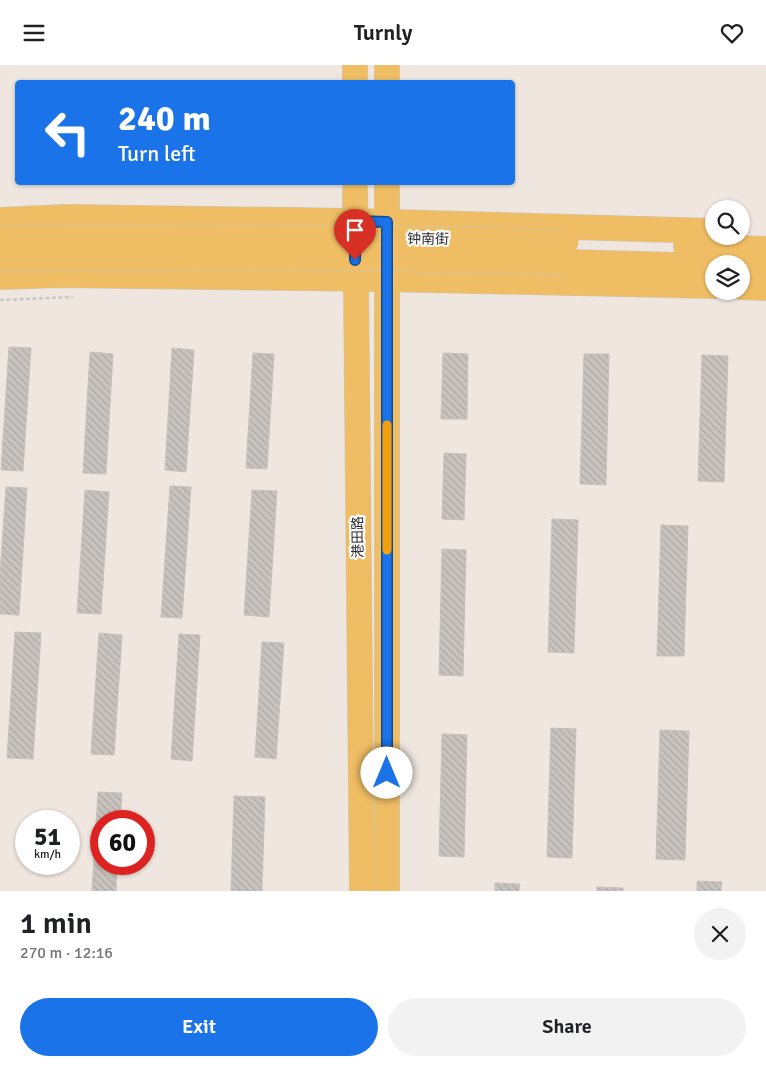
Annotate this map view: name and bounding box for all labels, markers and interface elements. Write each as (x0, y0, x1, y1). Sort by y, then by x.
icon: menu (20, 19, 48, 47)
text: Turnly (354, 19, 412, 46)
icon: heart (718, 19, 746, 47)
text: 240 m (118, 97, 211, 140)
icon: left (35, 100, 100, 165)
text: Turn left (118, 140, 196, 167)
map controls (705, 200, 750, 300)
button: search (705, 200, 750, 245)
pin (334, 209, 376, 260)
icon: arrive (341, 216, 369, 244)
street label: 钟南街 (407, 230, 449, 248)
button: layers (705, 255, 750, 300)
street label: 港田路 (349, 516, 367, 558)
position arrow (360, 746, 412, 798)
speed limit sign: 60 (90, 810, 155, 875)
text: 51 (34, 821, 61, 852)
text: km/h (34, 847, 61, 862)
text: 1 min (20, 905, 92, 942)
button: close (694, 908, 746, 960)
text: 270 m · 12:16 (20, 943, 113, 963)
button: Exit (20, 998, 378, 1056)
button: Share (388, 998, 746, 1056)

